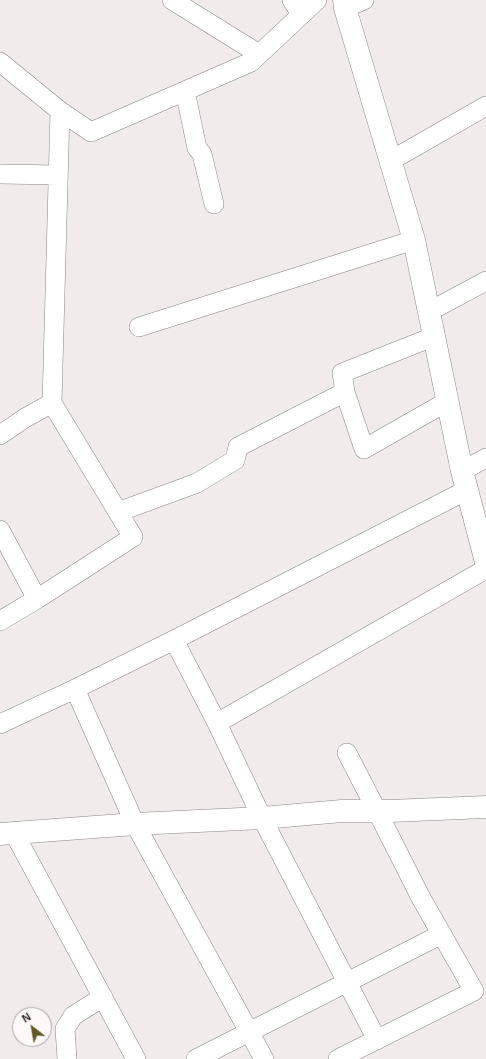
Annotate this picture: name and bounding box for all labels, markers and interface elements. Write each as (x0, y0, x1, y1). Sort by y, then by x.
north arrow (12, 1007, 52, 1047)
text: N (20, 1010, 33, 1025)

